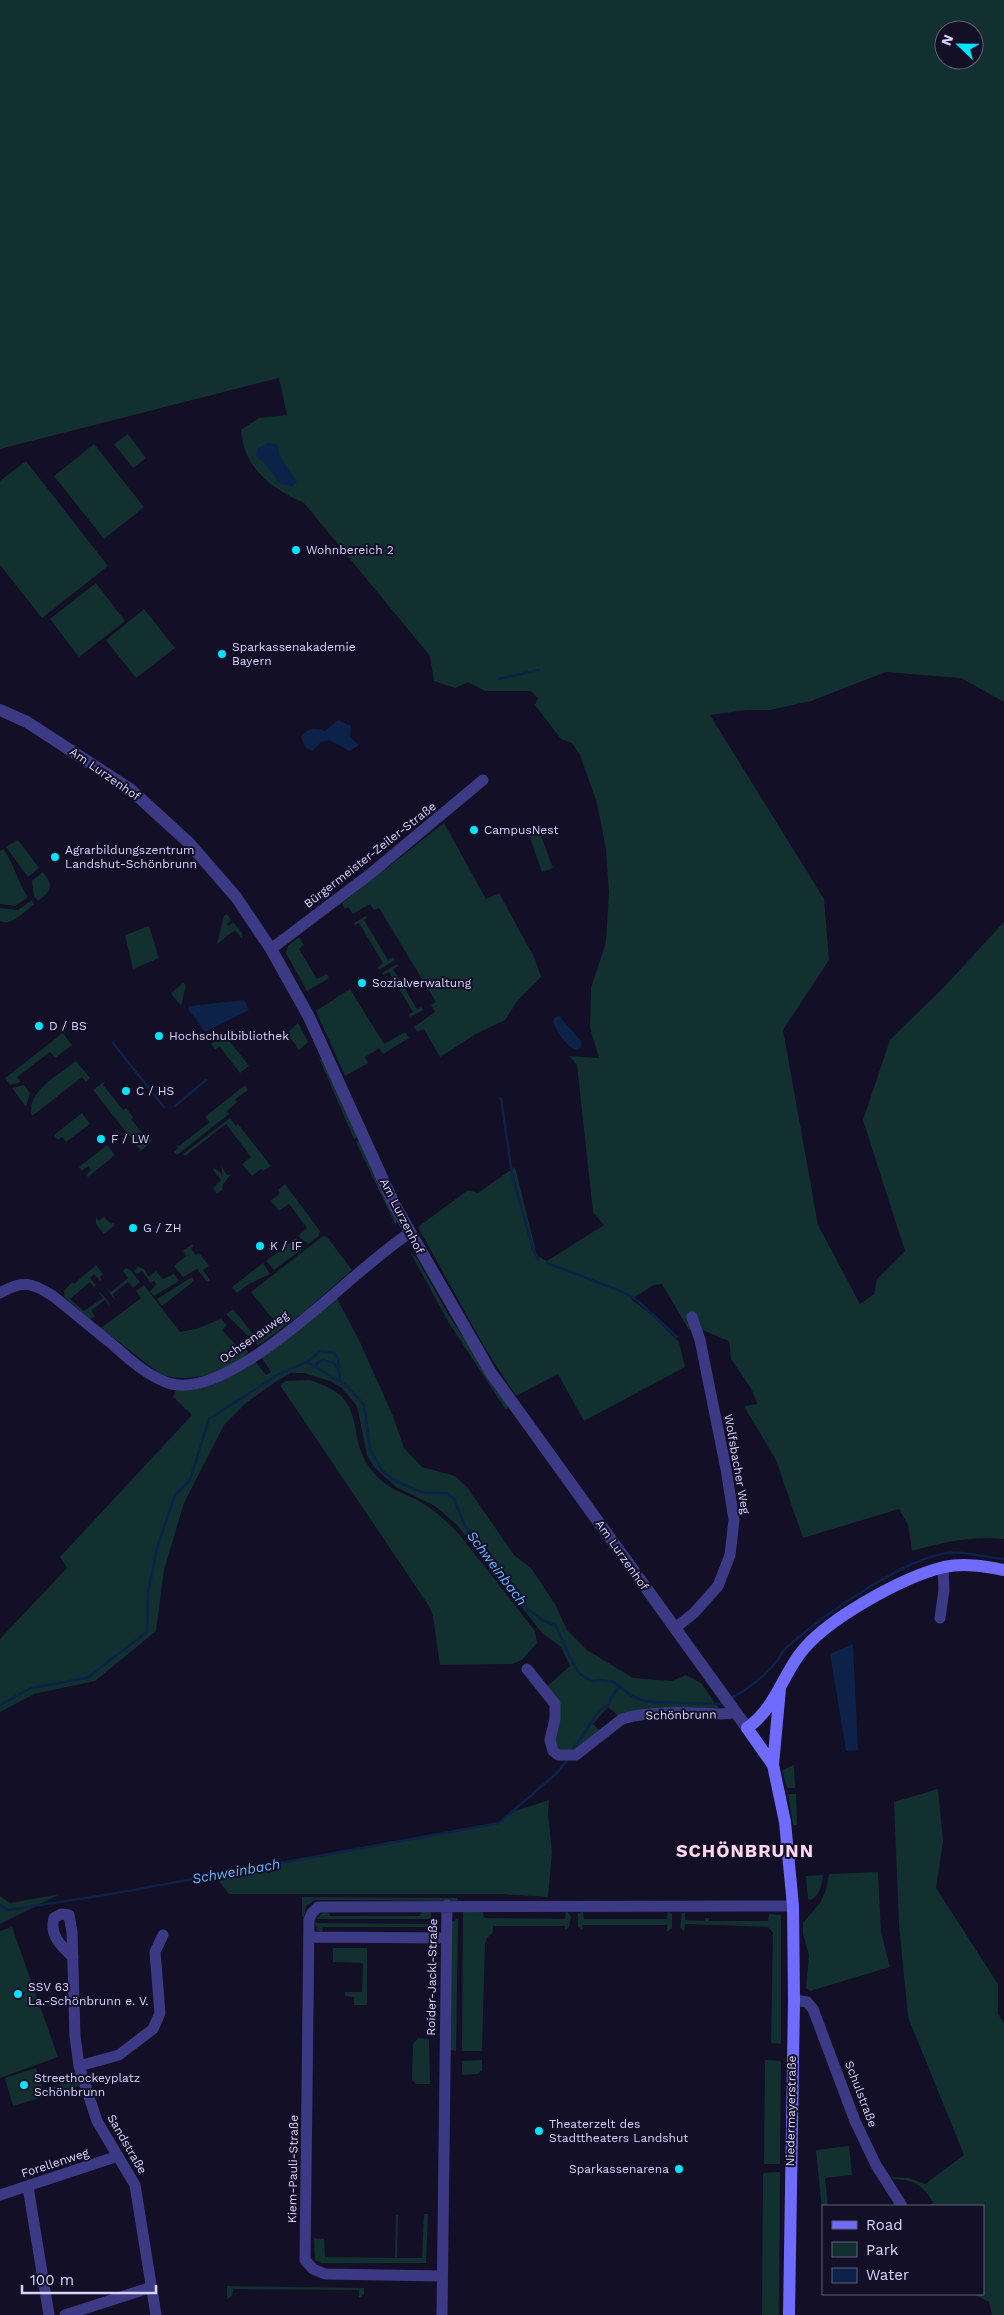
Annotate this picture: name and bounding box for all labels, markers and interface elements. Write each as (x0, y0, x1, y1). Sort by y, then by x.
north arrow (934, 20, 984, 70)
text: N (938, 32, 956, 48)
place label: Wohnbereich 2 (306, 543, 394, 557)
marker: Wohnbereich 2 (290, 544, 302, 556)
place label: Sparkassenakademie Bayern (232, 640, 356, 668)
marker: Sparkassenakademie Bayern (216, 648, 228, 660)
street label: Am Lurzenhof (67, 745, 143, 804)
street label: Bürgermeister-Zeiler-Straße (301, 799, 439, 911)
place label: CampusNest (484, 823, 559, 837)
marker: CampusNest (468, 824, 480, 836)
place label: Agrarbildungszentrum Landshut-Schönbrunn (65, 843, 197, 871)
marker: Agrarbildungszentrum Landshut-Schönbrunn (49, 851, 61, 863)
place label: Sozialverwaltung (372, 976, 472, 990)
marker: Sozialverwaltung (356, 977, 368, 989)
place label: D / BS (49, 1019, 87, 1033)
marker: D / BS (33, 1020, 45, 1032)
place label: Hochschulbibliothek (169, 1029, 289, 1043)
marker: Hochschulbibliothek (153, 1030, 165, 1042)
place label: C / HS (136, 1084, 174, 1098)
marker: C / HS (120, 1085, 132, 1097)
place label: F / LW (111, 1132, 150, 1146)
marker: F / LW (95, 1133, 107, 1145)
street label: Am Lurzenhof (377, 1176, 427, 1256)
place label: G / ZH (143, 1221, 181, 1235)
marker: G / ZH (127, 1222, 139, 1234)
place label: K / IF (270, 1239, 302, 1253)
marker: K / IF (254, 1240, 266, 1252)
street label: Ochsenauweg (217, 1308, 292, 1366)
street label: Wolfsbacher Weg (721, 1413, 753, 1516)
street label: Am Lurzenhof (593, 1517, 652, 1593)
water label: Schweinbach (464, 1528, 530, 1608)
street label: Schönbrunn (645, 1707, 717, 1723)
district label: SCHÖNBRUNN (676, 1840, 814, 1861)
water label: Schweinbach (191, 1855, 281, 1887)
street label: Roider-Jackl-Straße (424, 1918, 440, 2036)
place label: SSV 63 La.-Schönbrunn e. V. (28, 1980, 149, 2008)
marker: SSV 63 La.-Schönbrunn e. V. (12, 1988, 24, 2000)
street label: Niedermayerstraße (783, 2055, 799, 2167)
street label: Schulstraße (842, 2059, 880, 2129)
place label: Streethockeyplatz Schönbrunn (34, 2071, 140, 2099)
marker: Streethockeyplatz Schönbrunn (18, 2079, 30, 2091)
street label: Sandstraße (104, 2112, 150, 2176)
street label: Kiem-Pauli-Straße (285, 2115, 301, 2223)
place label: Theaterzelt des Stadttheaters Landshut (549, 2117, 688, 2145)
marker: Theaterzelt des Stadttheaters Landshut (533, 2125, 545, 2137)
street label: Forellenweg (19, 2145, 91, 2181)
place label: Sparkassenarena (569, 2162, 669, 2176)
marker: Sparkassenarena (673, 2163, 685, 2175)
legend (822, 2205, 984, 2295)
text: Road (866, 2216, 903, 2234)
text: Park (866, 2241, 899, 2259)
scale bar (22, 2262, 156, 2294)
text: Water (866, 2266, 909, 2284)
text: 100 m (30, 2271, 74, 2289)

